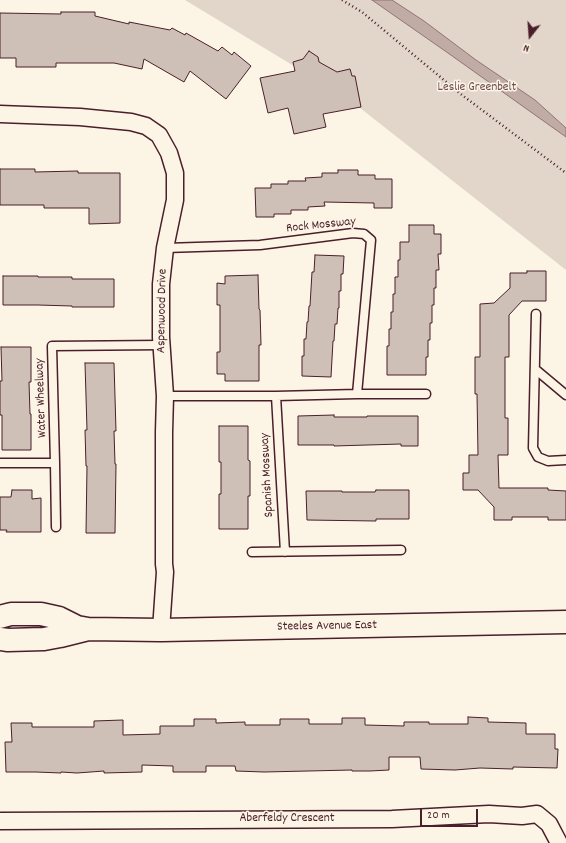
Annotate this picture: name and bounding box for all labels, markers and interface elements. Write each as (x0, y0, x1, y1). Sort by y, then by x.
north arrow (510, 16, 550, 56)
text: N (522, 39, 531, 56)
park label: Leslie Greenbelt (438, 80, 516, 96)
street label: Rock Mossway (286, 215, 356, 237)
street label: Aspenwood Drive (154, 269, 172, 353)
street label: Water Wheelway (33, 358, 51, 438)
street label: Spanish Mossway (258, 432, 278, 518)
street label: Steeles Avenue East (277, 618, 377, 636)
scale bar (422, 801, 480, 827)
text: 20 m (427, 807, 450, 824)
street label: Aberfeldy Crescent (239, 811, 335, 827)

